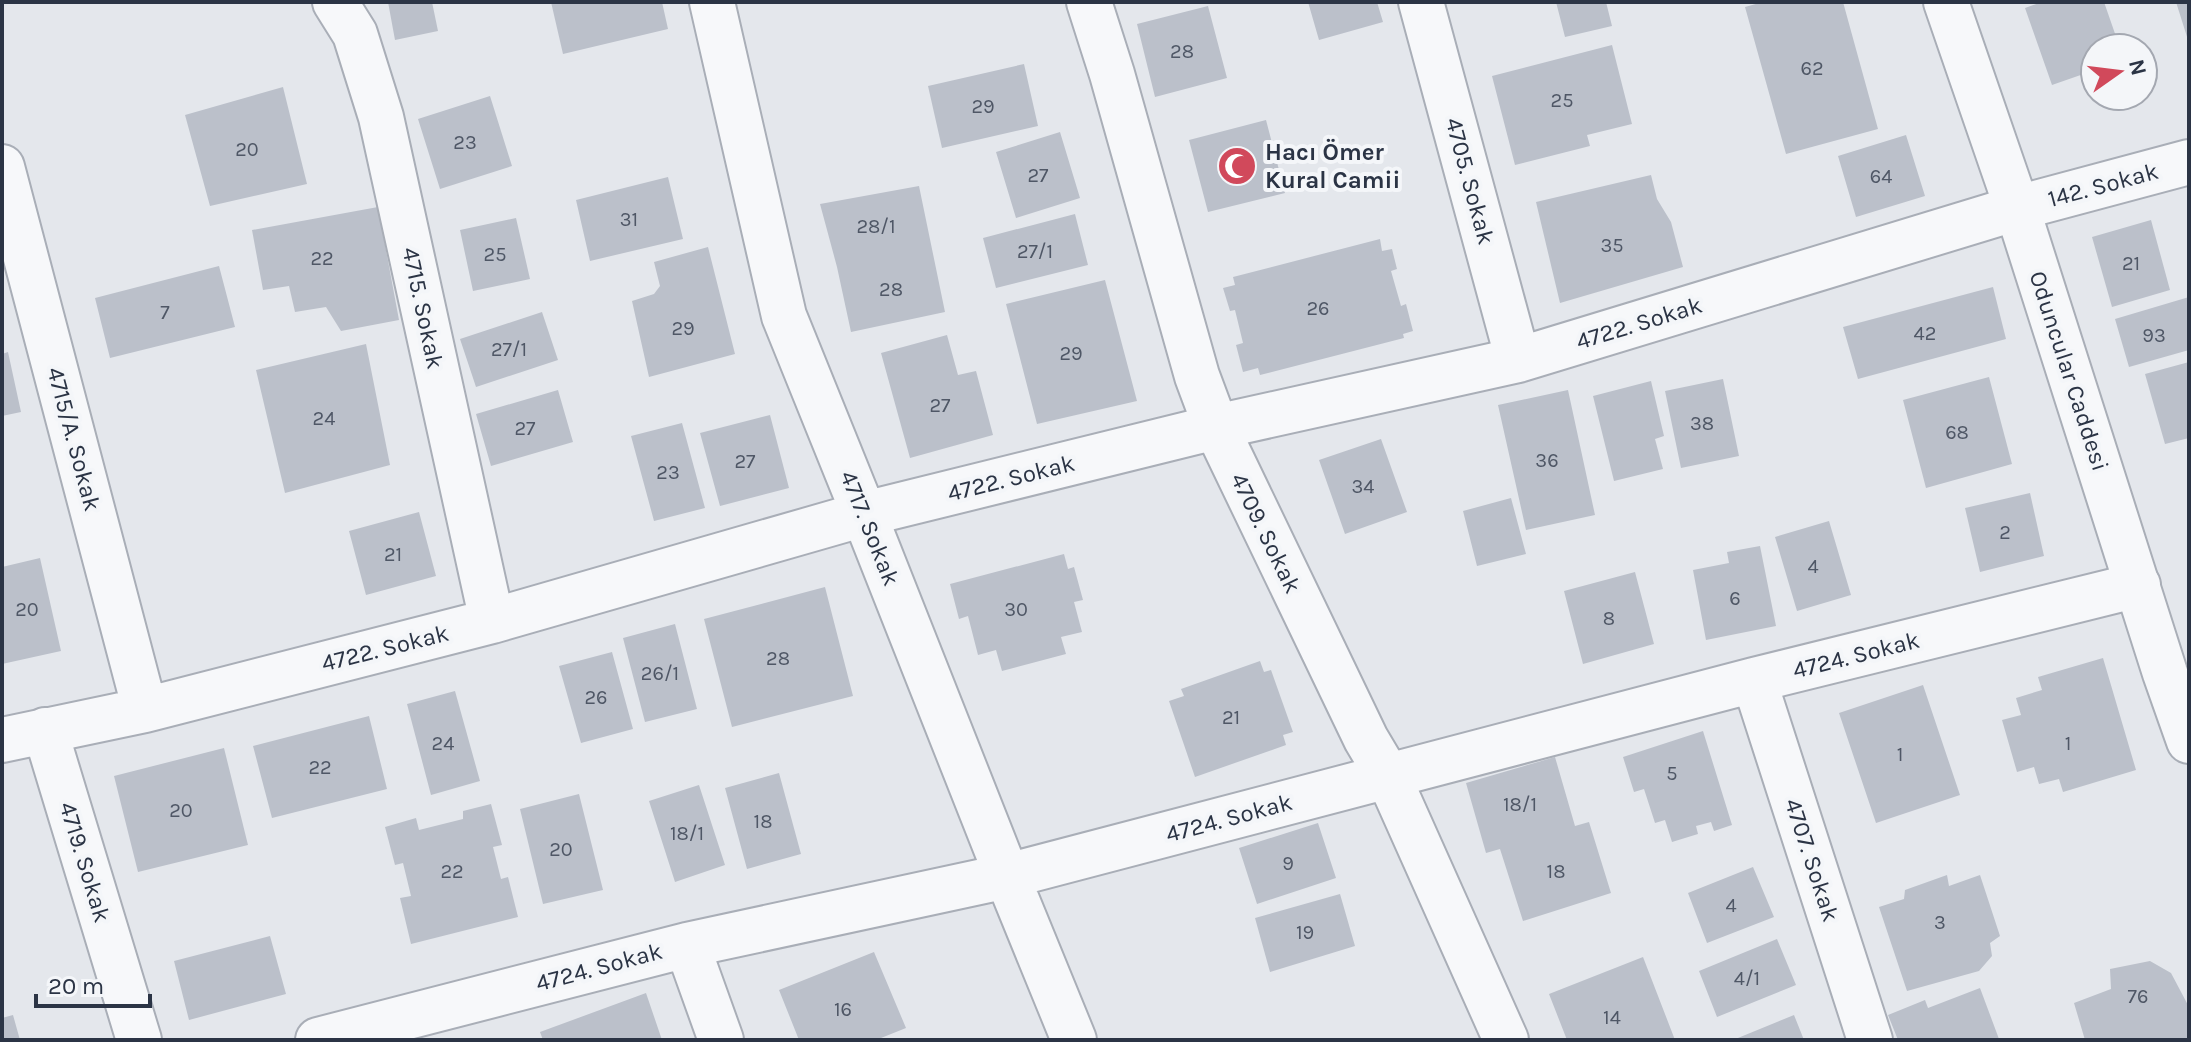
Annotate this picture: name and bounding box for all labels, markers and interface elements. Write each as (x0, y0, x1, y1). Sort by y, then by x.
north arrow (2079, 32, 2159, 112)
house number: 28 (1170, 40, 1194, 63)
house number: 62 (1800, 57, 1824, 80)
text: N (2123, 57, 2152, 78)
house number: 25 (1551, 89, 1573, 112)
house number: 29 (971, 95, 995, 118)
street label: 4705. Sokak (1440, 114, 1500, 248)
house number: 23 (453, 131, 477, 154)
house number: 20 (235, 138, 259, 161)
place label: Hacı Ömer Kural Camii (1265, 138, 1400, 194)
mosque icon: Hacı Ömer Kural Camii (1216, 145, 1258, 187)
street label: 142. Sokak (2045, 157, 2161, 213)
house number: 27 (1028, 164, 1049, 187)
house number: 64 (1870, 165, 1892, 188)
house number: 31 (620, 208, 638, 231)
house number: 28/1 (856, 215, 896, 238)
house number: 35 (1600, 234, 1624, 257)
house number: 27/1 (1017, 240, 1053, 263)
house number: 25 (484, 243, 506, 266)
street label: 4715. Sokak (396, 244, 450, 372)
house number: 22 (310, 247, 334, 270)
house number: 21 (2122, 252, 2140, 275)
street label: Oduncular Caddesi (2023, 268, 2115, 474)
house number: 28 (879, 278, 903, 301)
street label: 4722. Sokak (1573, 291, 1705, 355)
house number: 26 (1306, 297, 1330, 320)
house number: 7 (160, 301, 170, 324)
house number: 29 (671, 317, 695, 340)
house number: 42 (1914, 322, 1936, 345)
house number: 93 (2142, 324, 2166, 347)
house number: 27/1 (491, 338, 527, 361)
house number: 29 (1059, 342, 1083, 365)
street label: 4715/A. Sokak (41, 364, 107, 514)
house number: 27 (930, 394, 951, 417)
house number: 24 (313, 407, 335, 430)
house number: 38 (1690, 412, 1714, 435)
house number: 27 (515, 417, 536, 440)
house number: 68 (1945, 421, 1969, 444)
street label: 4722. Sokak (944, 449, 1078, 507)
house number: 36 (1535, 449, 1559, 472)
house number: 27 (735, 450, 756, 473)
house number: 23 (656, 461, 680, 484)
street label: 4717. Sokak (834, 466, 906, 590)
street label: 4709. Sokak (1225, 468, 1307, 598)
house number: 34 (1352, 475, 1374, 498)
house number: 2 (1999, 521, 2011, 544)
house number: 21 (384, 543, 402, 566)
house number: 4 (1807, 555, 1819, 578)
house number: 6 (1729, 587, 1741, 610)
house number: 20 (15, 598, 39, 621)
house number: 30 (1004, 598, 1028, 621)
house number: 8 (1603, 607, 1615, 630)
street label: 4722. Sokak (318, 619, 452, 677)
street label: 4724. Sokak (1790, 626, 1922, 684)
house number: 28 (766, 647, 790, 670)
house number: 26/1 (641, 662, 679, 685)
house number: 26 (584, 686, 608, 709)
house number: 21 (1222, 706, 1240, 729)
house number: 24 (432, 732, 454, 755)
house number: 1 (2065, 732, 2071, 755)
house number: 1 (1897, 743, 1903, 766)
house number: 22 (308, 756, 332, 779)
house number: 5 (1666, 762, 1678, 785)
street label: 4724. Sokak (1163, 788, 1295, 848)
house number: 18/1 (1503, 793, 1537, 816)
street label: 4707. Sokak (1779, 795, 1845, 925)
street label: 4719. Sokak (53, 798, 117, 926)
house number: 20 (169, 799, 193, 822)
house number: 18 (754, 810, 772, 833)
house number: 18/1 (670, 822, 704, 845)
house number: 20 (549, 838, 573, 861)
house number: 9 (1282, 852, 1294, 875)
house number: 22 (440, 860, 464, 883)
house number: 18 (1547, 860, 1565, 883)
house number: 4 (1725, 894, 1737, 917)
house number: 3 (1934, 911, 1946, 934)
house number: 19 (1296, 921, 1314, 944)
street label: 4724. Sokak (533, 937, 665, 997)
scale bar (36, 958, 150, 1008)
house number: 4/1 (1734, 967, 1760, 990)
text: 20 m (48, 972, 104, 1000)
house number: 76 (2128, 985, 2148, 1008)
house number: 16 (834, 998, 852, 1021)
house number: 14 (1603, 1006, 1621, 1029)

